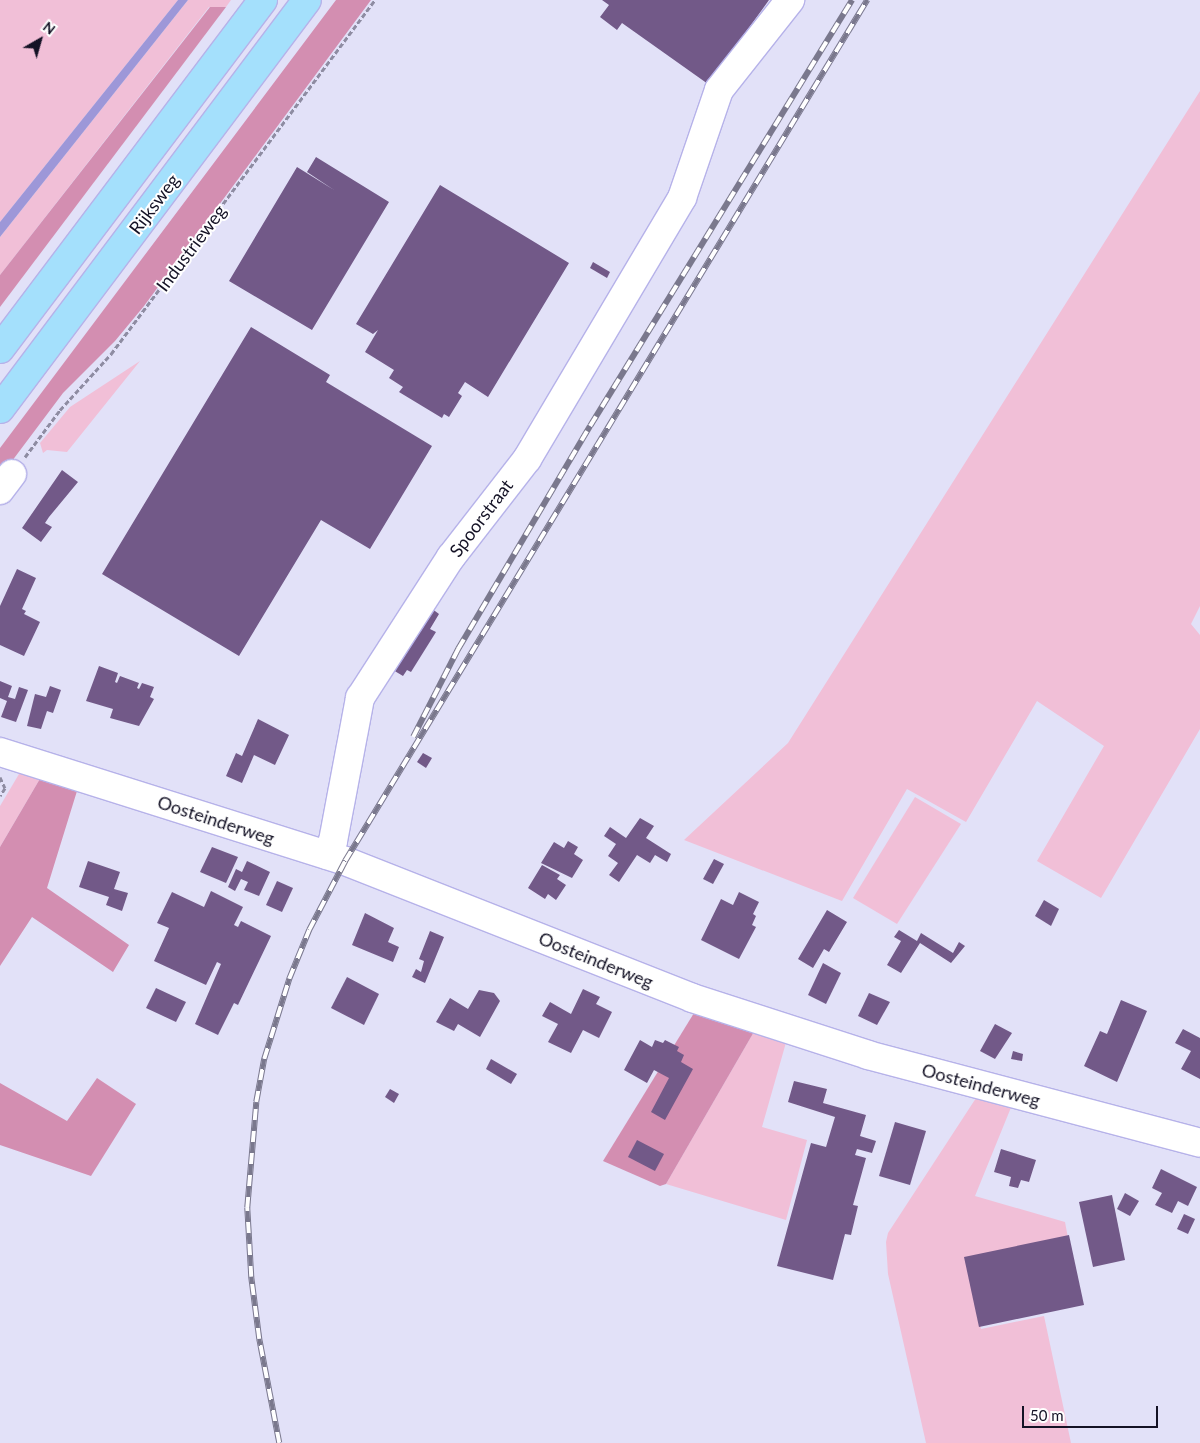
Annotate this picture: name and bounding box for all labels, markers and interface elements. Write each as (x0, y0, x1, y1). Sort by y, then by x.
north arrow (15, 15, 65, 65)
text: N (40, 18, 59, 38)
street label: Rijksweg (124, 170, 184, 238)
street label: Industrieweg (152, 201, 230, 295)
street label: Spoorstraat (445, 475, 517, 561)
street label: Oosteinderweg (155, 791, 277, 849)
street label: Oosteinderweg (536, 927, 656, 993)
street label: Oosteinderweg (919, 1059, 1043, 1111)
scale bar (1025, 1396, 1161, 1428)
text: 50 m (1030, 1406, 1064, 1424)

